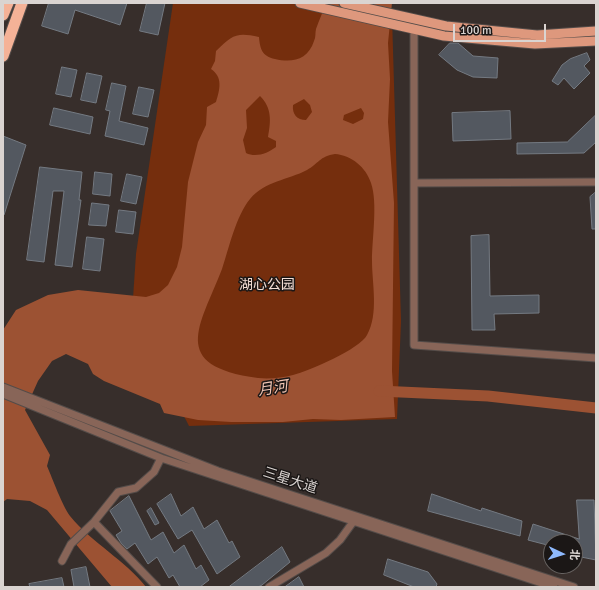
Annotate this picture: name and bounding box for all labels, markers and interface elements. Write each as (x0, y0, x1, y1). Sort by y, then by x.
scale bar (455, 16, 548, 42)
text: 100 m (460, 23, 492, 38)
park label: 湖心公园 (239, 277, 295, 293)
water label: 月河 (257, 378, 289, 400)
street label: 三星大道 (261, 464, 319, 498)
north arrow (543, 534, 583, 574)
text: 北 (568, 549, 581, 561)

